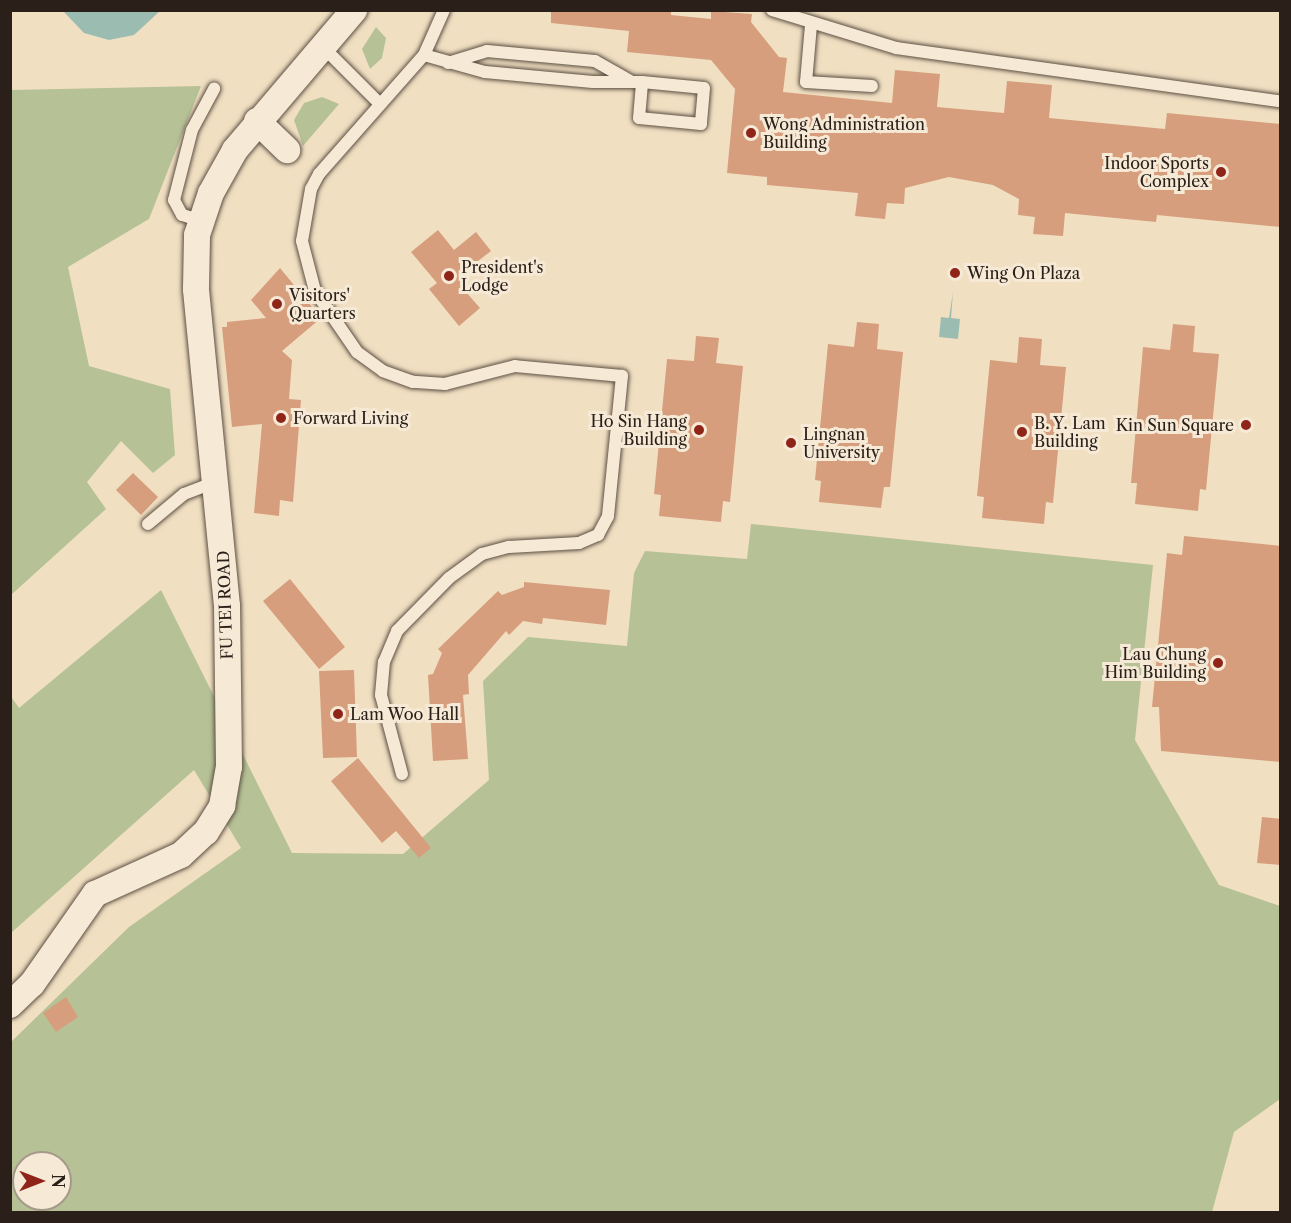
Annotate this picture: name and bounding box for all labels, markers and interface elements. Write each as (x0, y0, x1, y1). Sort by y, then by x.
place label: Wong Administration Building (763, 114, 926, 152)
marker: Wong Administration Building (744, 126, 758, 140)
place label: Indoor Sports Complex (1104, 153, 1209, 191)
marker: Indoor Sports Complex (1214, 165, 1228, 179)
place label: President's Lodge (461, 257, 544, 295)
place label: Wing On Plaza (967, 263, 1080, 283)
marker: Wing On Plaza (948, 266, 962, 280)
marker: President's Lodge (442, 269, 456, 283)
place label: Visitors' Quarters (289, 285, 356, 323)
marker: Visitors' Quarters (270, 297, 284, 311)
place label: Forward Living (293, 408, 408, 428)
marker: Forward Living (274, 411, 288, 425)
place label: Ho Sin Hang Building (590, 411, 687, 449)
place label: B. Y. Lam Building (1034, 413, 1106, 451)
place label: Kin Sun Square (1116, 415, 1234, 435)
marker: Kin Sun Square (1239, 418, 1253, 432)
marker: Ho Sin Hang Building (692, 423, 706, 437)
place label: Lingnan University (803, 424, 880, 462)
marker: B. Y. Lam Building (1015, 425, 1029, 439)
marker: Lingnan University (784, 436, 798, 450)
street label: FU TEI ROAD (213, 550, 237, 660)
place label: Lau Chung Him Building (1105, 644, 1206, 682)
marker: Lau Chung Him Building (1211, 656, 1225, 670)
place label: Lam Woo Hall (350, 704, 460, 724)
marker: Lam Woo Hall (331, 707, 345, 721)
north arrow (12, 1151, 72, 1211)
text: N (48, 1174, 68, 1188)

